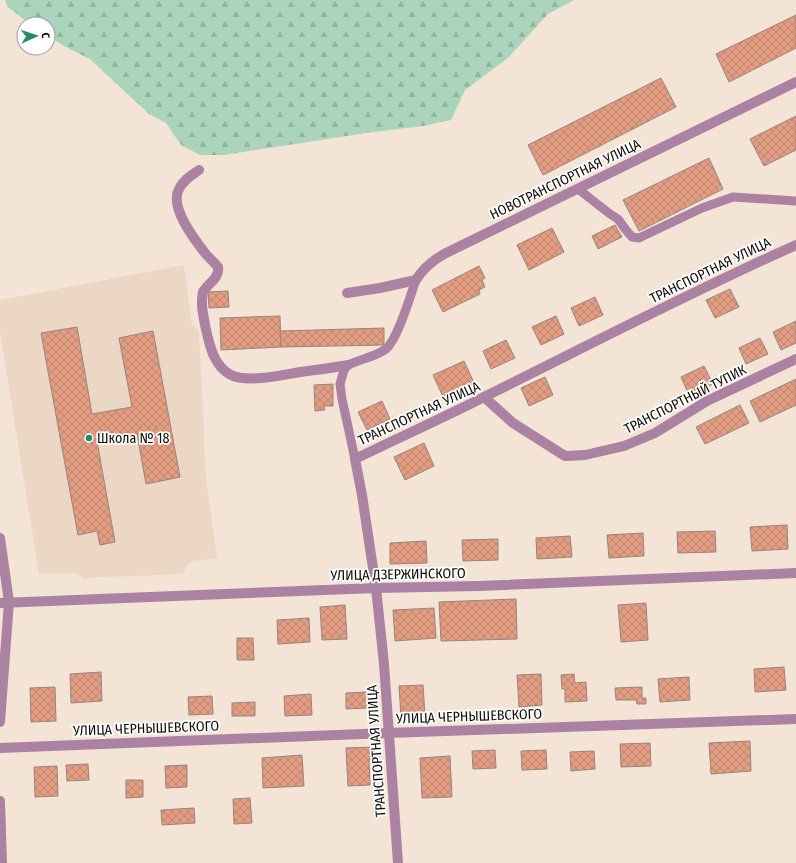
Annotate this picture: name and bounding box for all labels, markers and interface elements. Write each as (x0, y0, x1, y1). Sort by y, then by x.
north arrow (16, 16, 56, 56)
text: С (39, 32, 52, 39)
street label: НОВОТРАНСПОРТНАЯ УЛИЦА (487, 135, 644, 223)
street label: ТРАНСПОРТНАЯ УЛИЦА (647, 233, 774, 307)
street label: ТРАНСПОРТНЫЙ ТУПИК (621, 361, 750, 438)
street label: ТРАНСПОРТНАЯ УЛИЦА (356, 377, 483, 449)
place label: Школа № 18 (97, 430, 169, 447)
marker: Школа № 18 (84, 433, 94, 443)
street label: УЛИЦА ДЗЕРЖИНСКОГО (329, 565, 466, 584)
street label: ТРАНСПОРТНАЯ УЛИЦА (363, 684, 390, 818)
street label: УЛИЦА ЧЕРНЫШЕВСКОГО (395, 705, 543, 728)
street label: УЛИЦА ЧЕРНЫШЕВСКОГО (72, 717, 220, 740)

